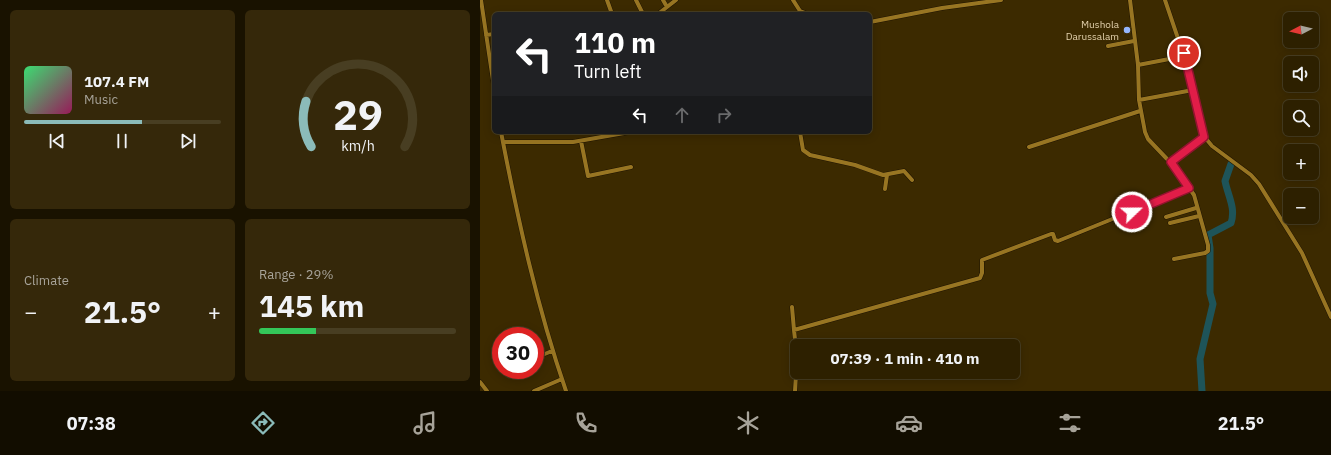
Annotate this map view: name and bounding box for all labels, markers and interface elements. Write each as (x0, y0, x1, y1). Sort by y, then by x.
north arrow (1283, 12, 1319, 48)
map controls (1283, 12, 1319, 224)
place label: Mushola Darussalam (1066, 18, 1120, 43)
text: 110 m (574, 24, 656, 61)
marker: Mushola Darussalam (1122, 25, 1132, 35)
icon: left (508, 28, 560, 80)
pin (1167, 36, 1201, 70)
icon: arrive (1173, 42, 1195, 64)
button: sound (1283, 56, 1319, 92)
text: Turn left (574, 60, 642, 83)
text: 107.4 FM (84, 72, 149, 91)
text: 29 (333, 87, 382, 141)
text: Music (84, 91, 118, 108)
button: search (1283, 100, 1319, 136)
icon: left (629, 104, 651, 126)
icon: ahead (671, 104, 693, 126)
icon: right (713, 104, 735, 126)
icon: previous (46, 130, 68, 152)
icon: pause (111, 130, 133, 152)
icon: next (177, 130, 199, 152)
text: km/h (341, 136, 374, 155)
button: + (1283, 144, 1319, 180)
button: − (1283, 188, 1319, 224)
position arrow (1111, 191, 1153, 233)
text: Range · 29% (259, 266, 333, 283)
text: Climate (24, 272, 69, 289)
text: 145 km (259, 286, 364, 325)
text: 21.5° (84, 292, 161, 331)
text: − (24, 297, 37, 326)
text: + (208, 297, 221, 326)
speed limit sign: 30 (492, 327, 544, 379)
text: 07:39 · 1 min · 410 m (831, 349, 979, 368)
icon: directions (249, 409, 277, 437)
icon: music (411, 409, 439, 437)
icon: phone (572, 409, 600, 437)
icon: climate (734, 409, 762, 437)
icon: car (895, 409, 923, 437)
icon: filters (1056, 409, 1084, 437)
text: 07:38 (67, 412, 116, 435)
text: 21.5° (1218, 412, 1264, 435)

